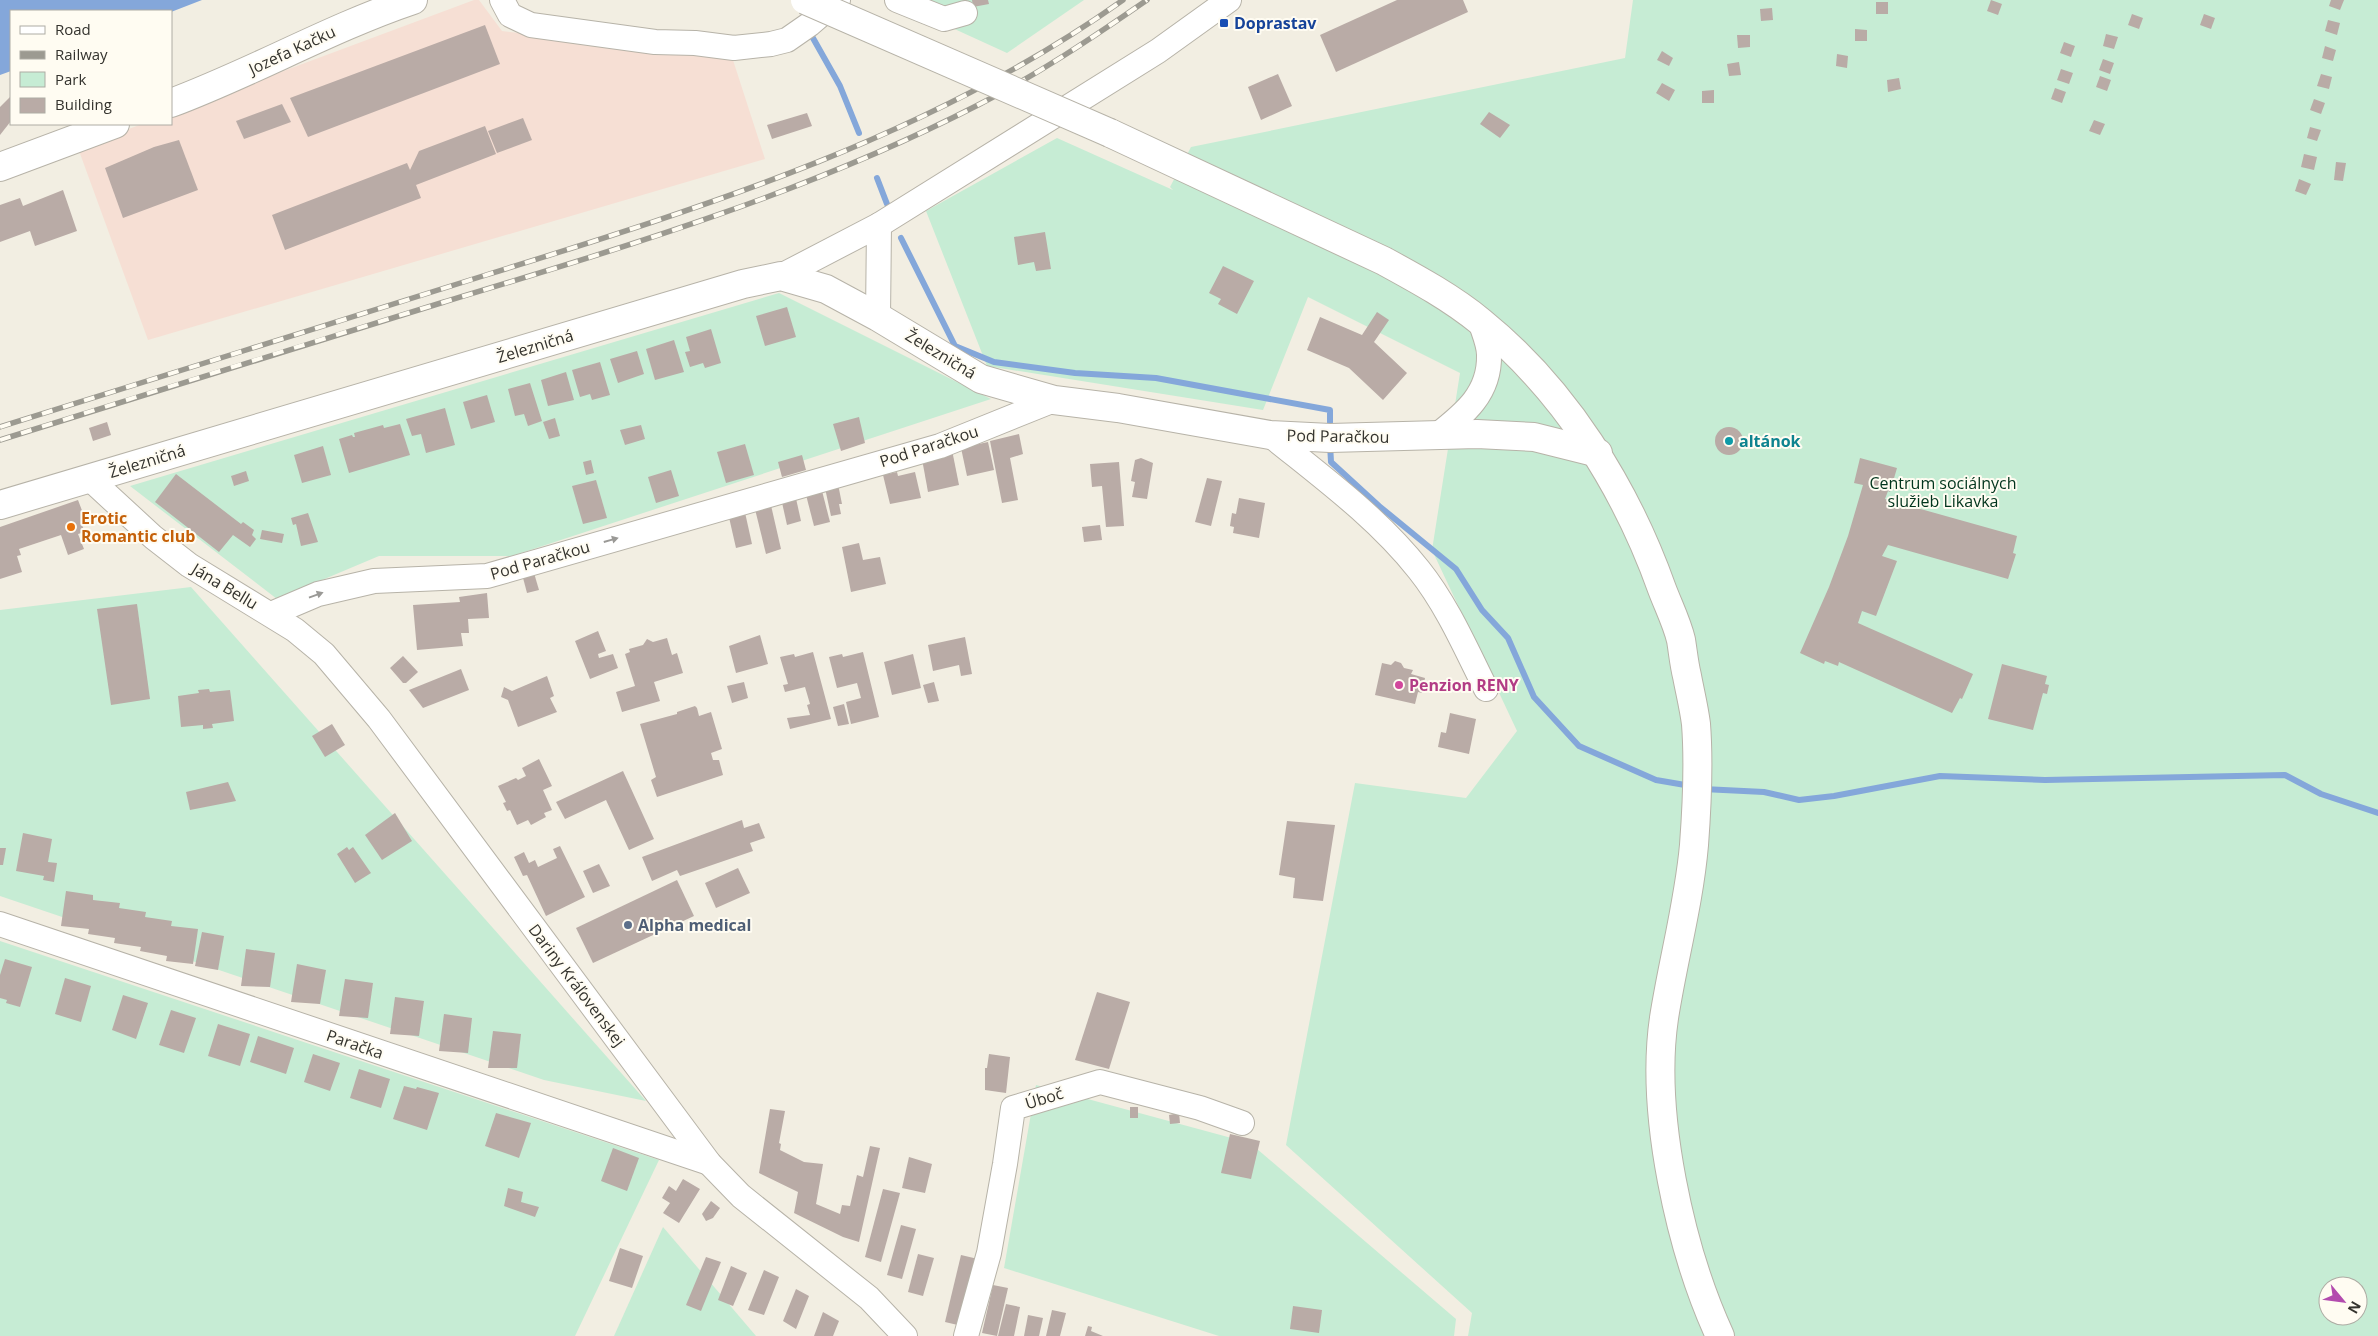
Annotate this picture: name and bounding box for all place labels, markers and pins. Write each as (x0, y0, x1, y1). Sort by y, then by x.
place label: Doprastav (1234, 12, 1317, 34)
marker: Doprastav (1218, 17, 1230, 29)
place label: altánok (1739, 430, 1801, 452)
marker: altánok (1723, 435, 1735, 447)
place label: Erotic Romantic club (81, 507, 195, 547)
marker: Erotic Romantic club (65, 521, 77, 533)
place label: Penzion RENY (1409, 674, 1519, 696)
marker: Penzion RENY (1393, 679, 1405, 691)
place label: Alpha medical (638, 914, 751, 936)
marker: Alpha medical (622, 919, 634, 931)

